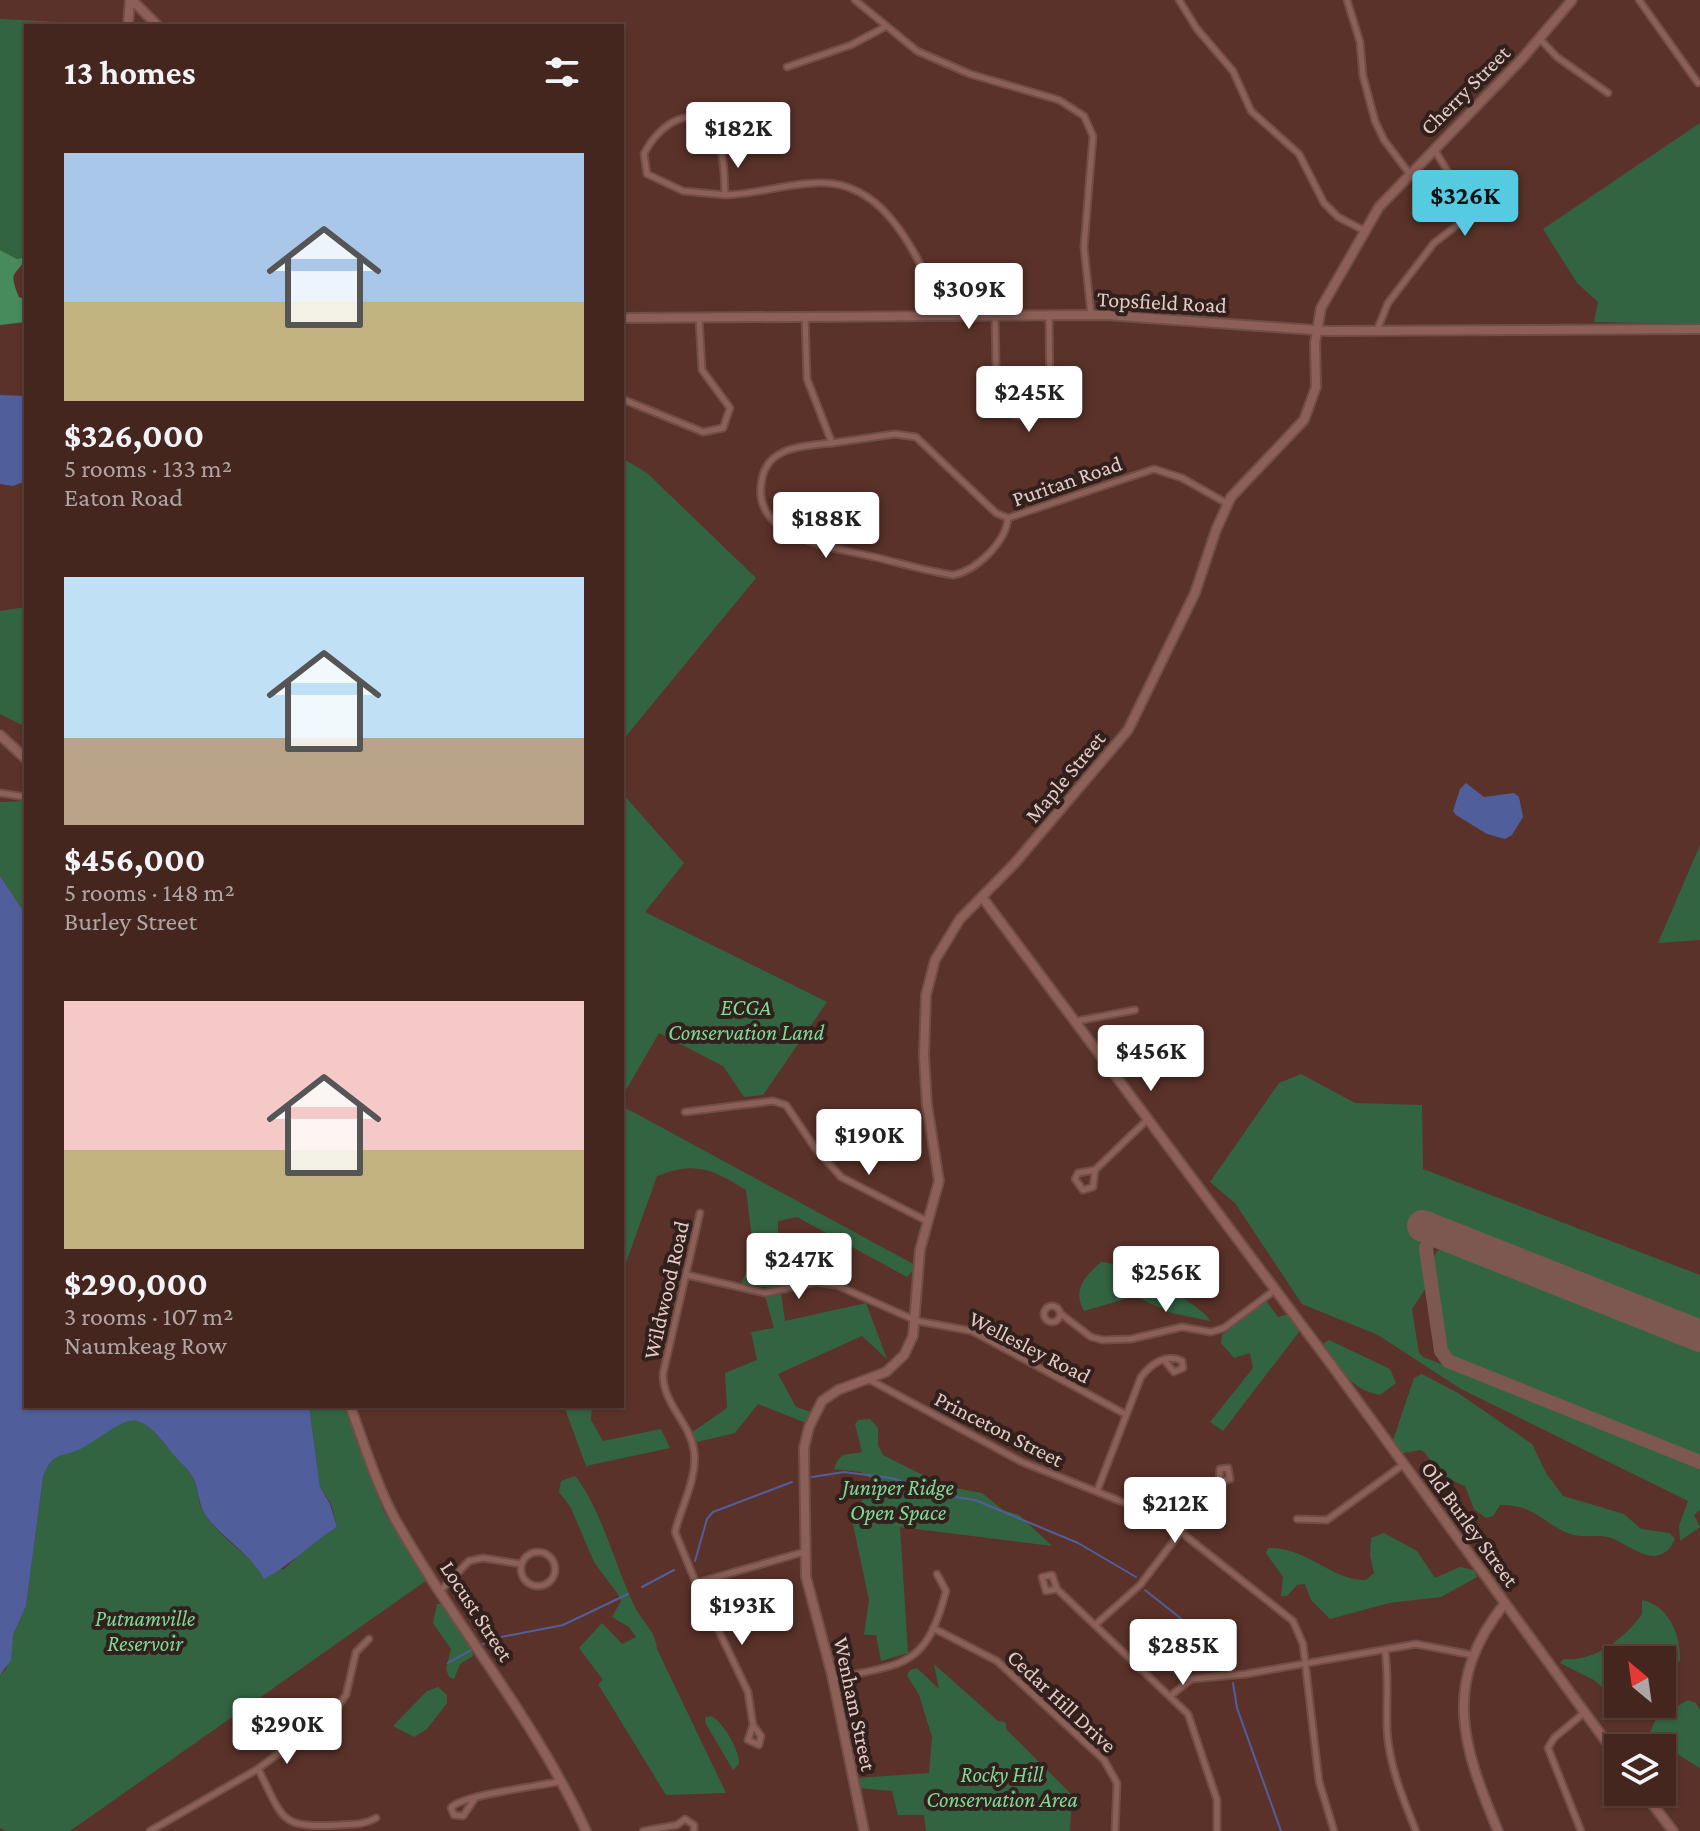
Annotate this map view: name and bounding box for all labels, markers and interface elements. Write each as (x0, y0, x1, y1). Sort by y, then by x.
street label: Cherry Street (1415, 40, 1515, 140)
icon: filters (540, 50, 584, 94)
text: 13 homes (64, 54, 196, 91)
pin: $182K (682, 102, 794, 170)
text: $182K (704, 113, 772, 142)
pin: $326K (1409, 170, 1521, 238)
text: $326K (1430, 181, 1500, 210)
icon: home (252, 205, 396, 349)
pin: $309K (913, 263, 1025, 331)
text: $309K (933, 274, 1005, 303)
street label: Topsfield Road (1097, 286, 1228, 318)
pin: $245K (973, 366, 1085, 434)
text: $245K (994, 377, 1064, 406)
text: $326,000 (64, 417, 204, 454)
street label: Puritan Road (1009, 450, 1125, 511)
text: 5 rooms · 133 m² (64, 454, 232, 483)
text: Eaton Road (64, 483, 183, 512)
pin: $188K (770, 492, 882, 560)
text: $188K (791, 503, 861, 532)
icon: home (252, 629, 396, 773)
street label: Maple Street (1020, 726, 1111, 828)
text: $456,000 (64, 841, 205, 878)
text: 5 rooms · 148 m² (64, 878, 235, 907)
text: Burley Street (64, 907, 197, 936)
park label: ECGA Conservation Land (668, 995, 825, 1045)
pin: $456K (1095, 1025, 1207, 1093)
text: $456K (1116, 1036, 1186, 1065)
icon: home (252, 1053, 396, 1197)
pin: $190K (813, 1109, 925, 1177)
text: $190K (834, 1120, 904, 1149)
street label: Wildwood Road (638, 1218, 694, 1362)
pin: $247K (743, 1233, 855, 1301)
text: $247K (765, 1244, 833, 1273)
pin: $256K (1110, 1246, 1222, 1314)
text: $256K (1131, 1257, 1201, 1286)
text: $290,000 (64, 1265, 208, 1302)
text: 3 rooms · 107 m² (64, 1302, 233, 1331)
street label: Wellesley Road (965, 1306, 1095, 1389)
text: Naumkeag Row (64, 1331, 227, 1360)
street label: Princeton Street (931, 1386, 1068, 1472)
street label: Old Burley Street (1416, 1456, 1524, 1592)
park label: Juniper Ridge Open Space (838, 1475, 954, 1525)
pin: $212K (1119, 1477, 1231, 1545)
text: $212K (1142, 1488, 1208, 1517)
street label: Locust Street (435, 1556, 519, 1666)
pin: $193K (686, 1579, 798, 1647)
text: $193K (709, 1590, 775, 1619)
park label: Putnamville Reservoir (95, 1606, 196, 1656)
pin: $285K (1127, 1619, 1239, 1687)
text: $285K (1148, 1630, 1218, 1659)
street label: Wenham Street (829, 1635, 882, 1774)
street label: Cedar Hill Drive (1002, 1644, 1122, 1758)
north arrow (1604, 1646, 1676, 1718)
map controls (1604, 1646, 1676, 1806)
pin: $290K (231, 1698, 343, 1766)
text: $290K (251, 1709, 323, 1738)
button: layers (1604, 1734, 1676, 1806)
park label: Rocky Hill Conservation Area (926, 1762, 1078, 1812)

